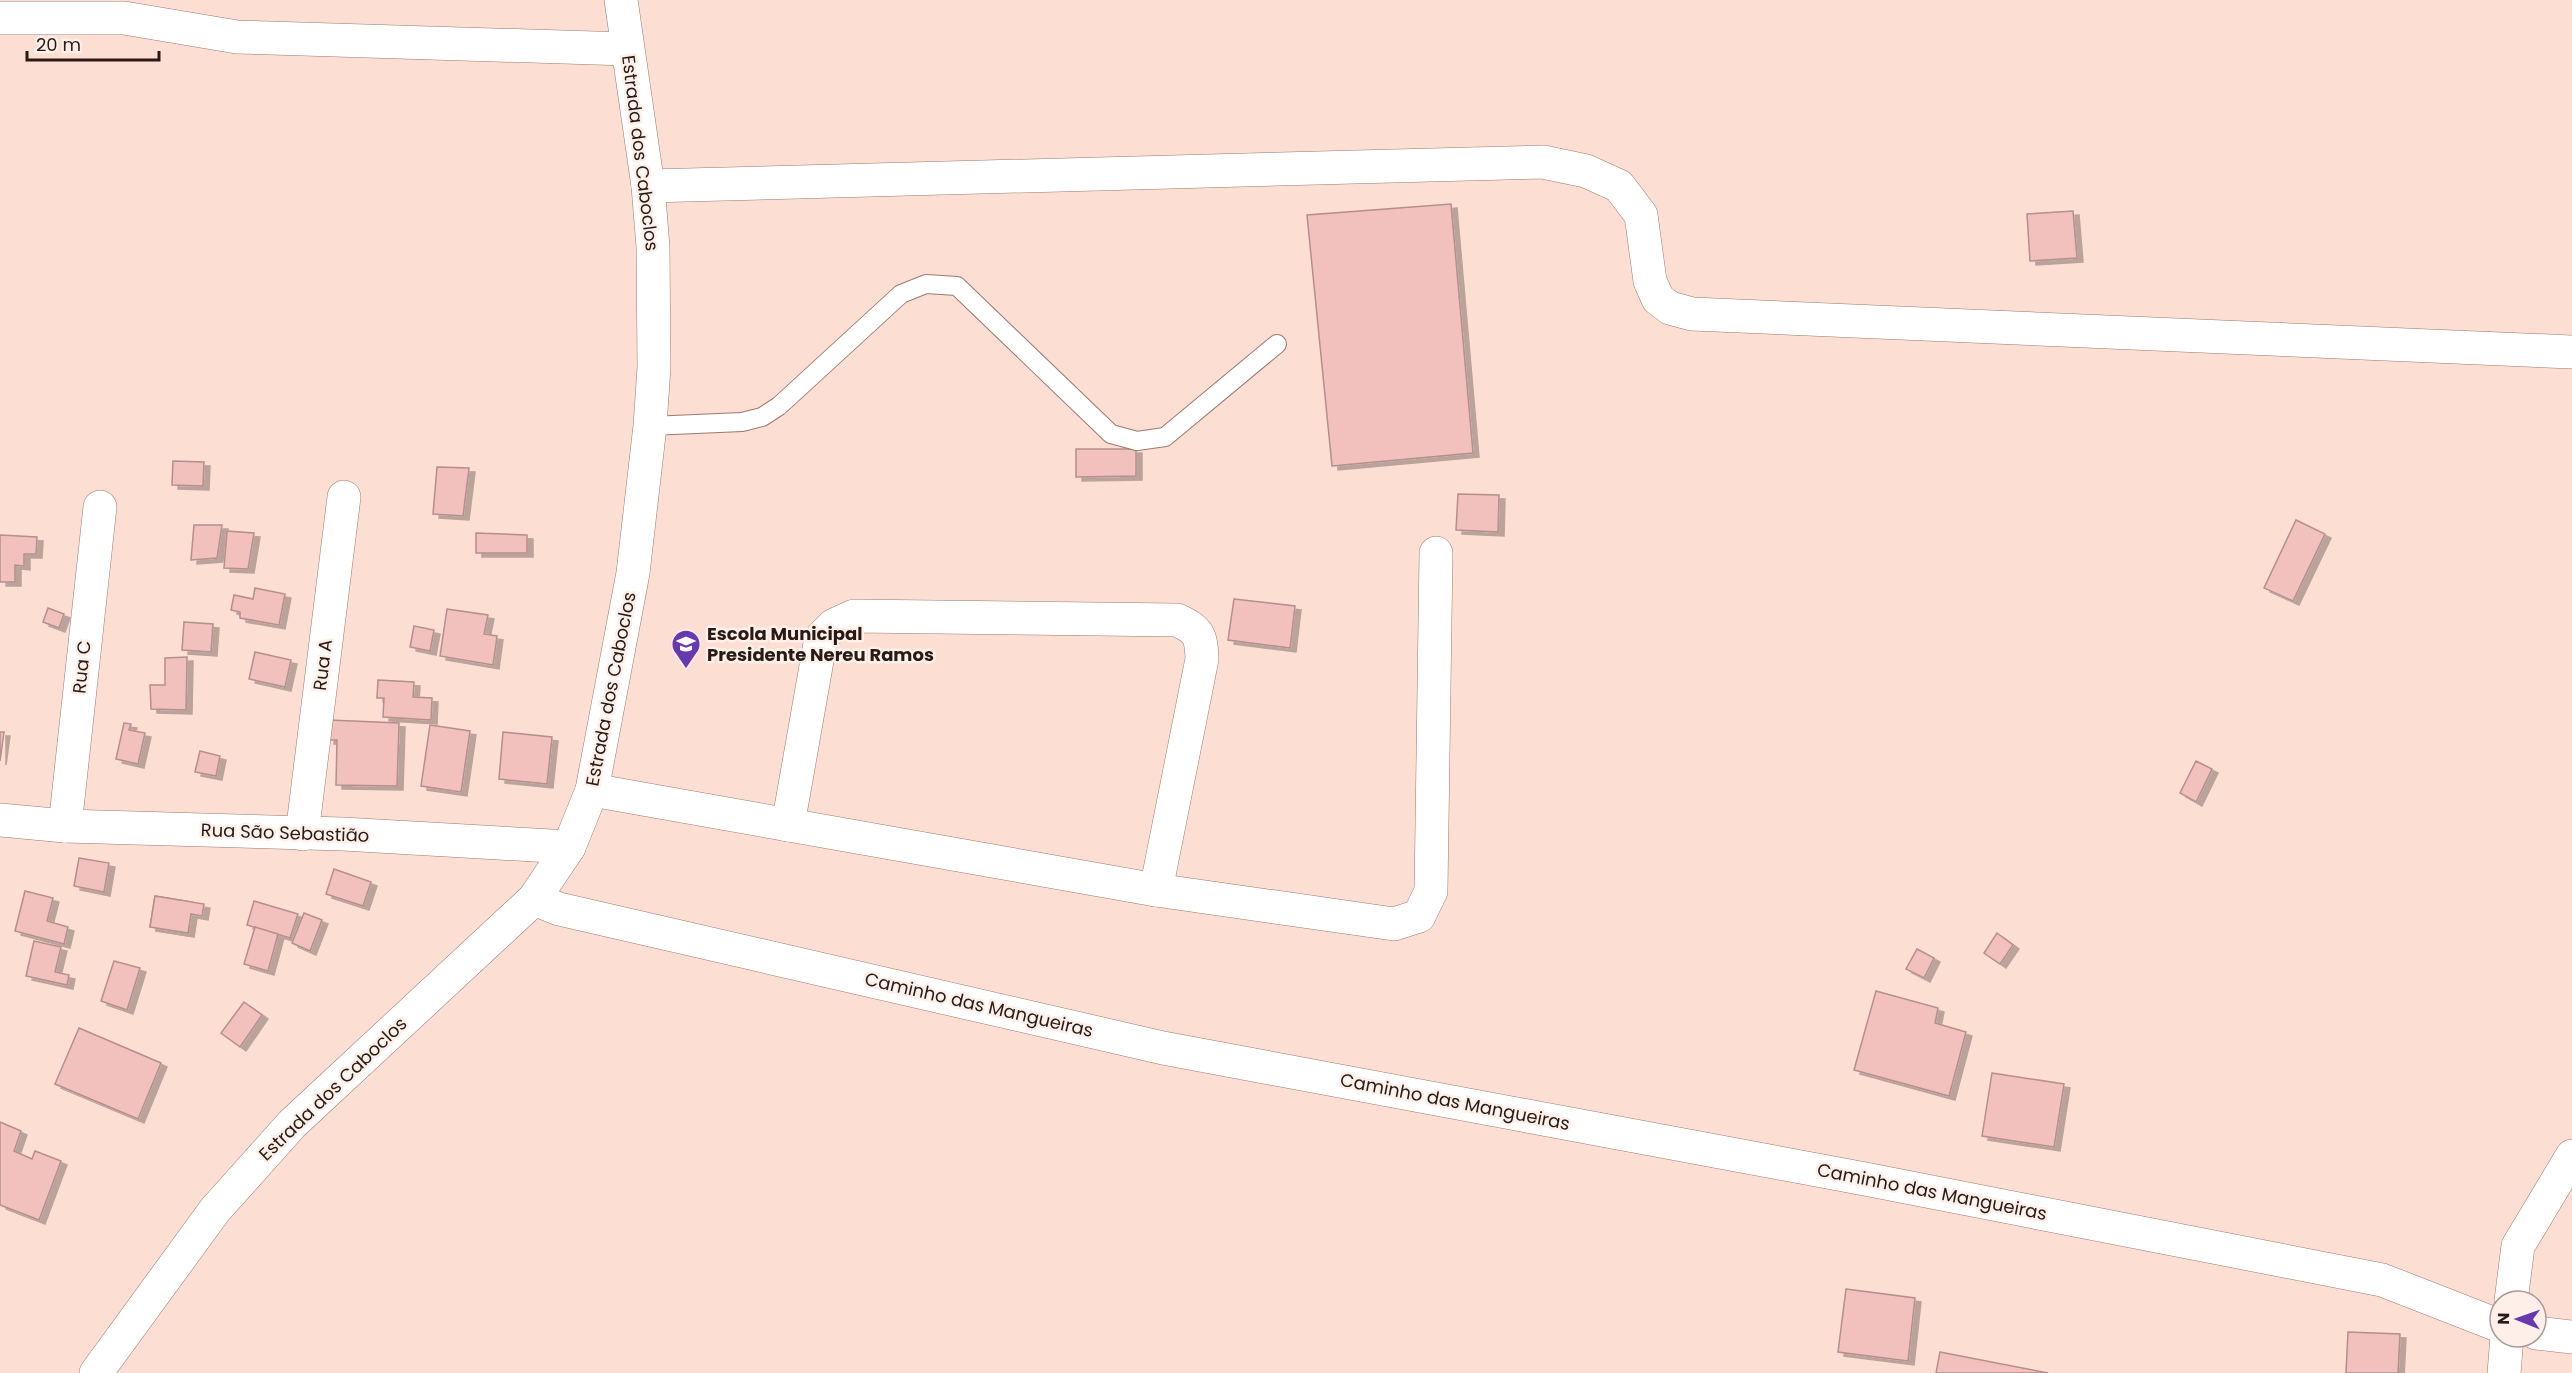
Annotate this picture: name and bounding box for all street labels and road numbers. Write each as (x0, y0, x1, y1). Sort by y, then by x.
street label: Estrada dos Caboclos (616, 54, 665, 252)
street label: Estrada dos Caboclos (579, 590, 642, 788)
street label: Rua A (307, 638, 338, 692)
street label: Rua C (66, 639, 97, 695)
street label: Rua São Sebastião (200, 817, 370, 848)
street label: Caminho das Mangueiras (862, 966, 1096, 1043)
street label: Estrada dos Caboclos (253, 1011, 412, 1166)
street label: Caminho das Mangueiras (1338, 1067, 1572, 1136)
street label: Caminho das Mangueiras (1815, 1157, 2049, 1226)

